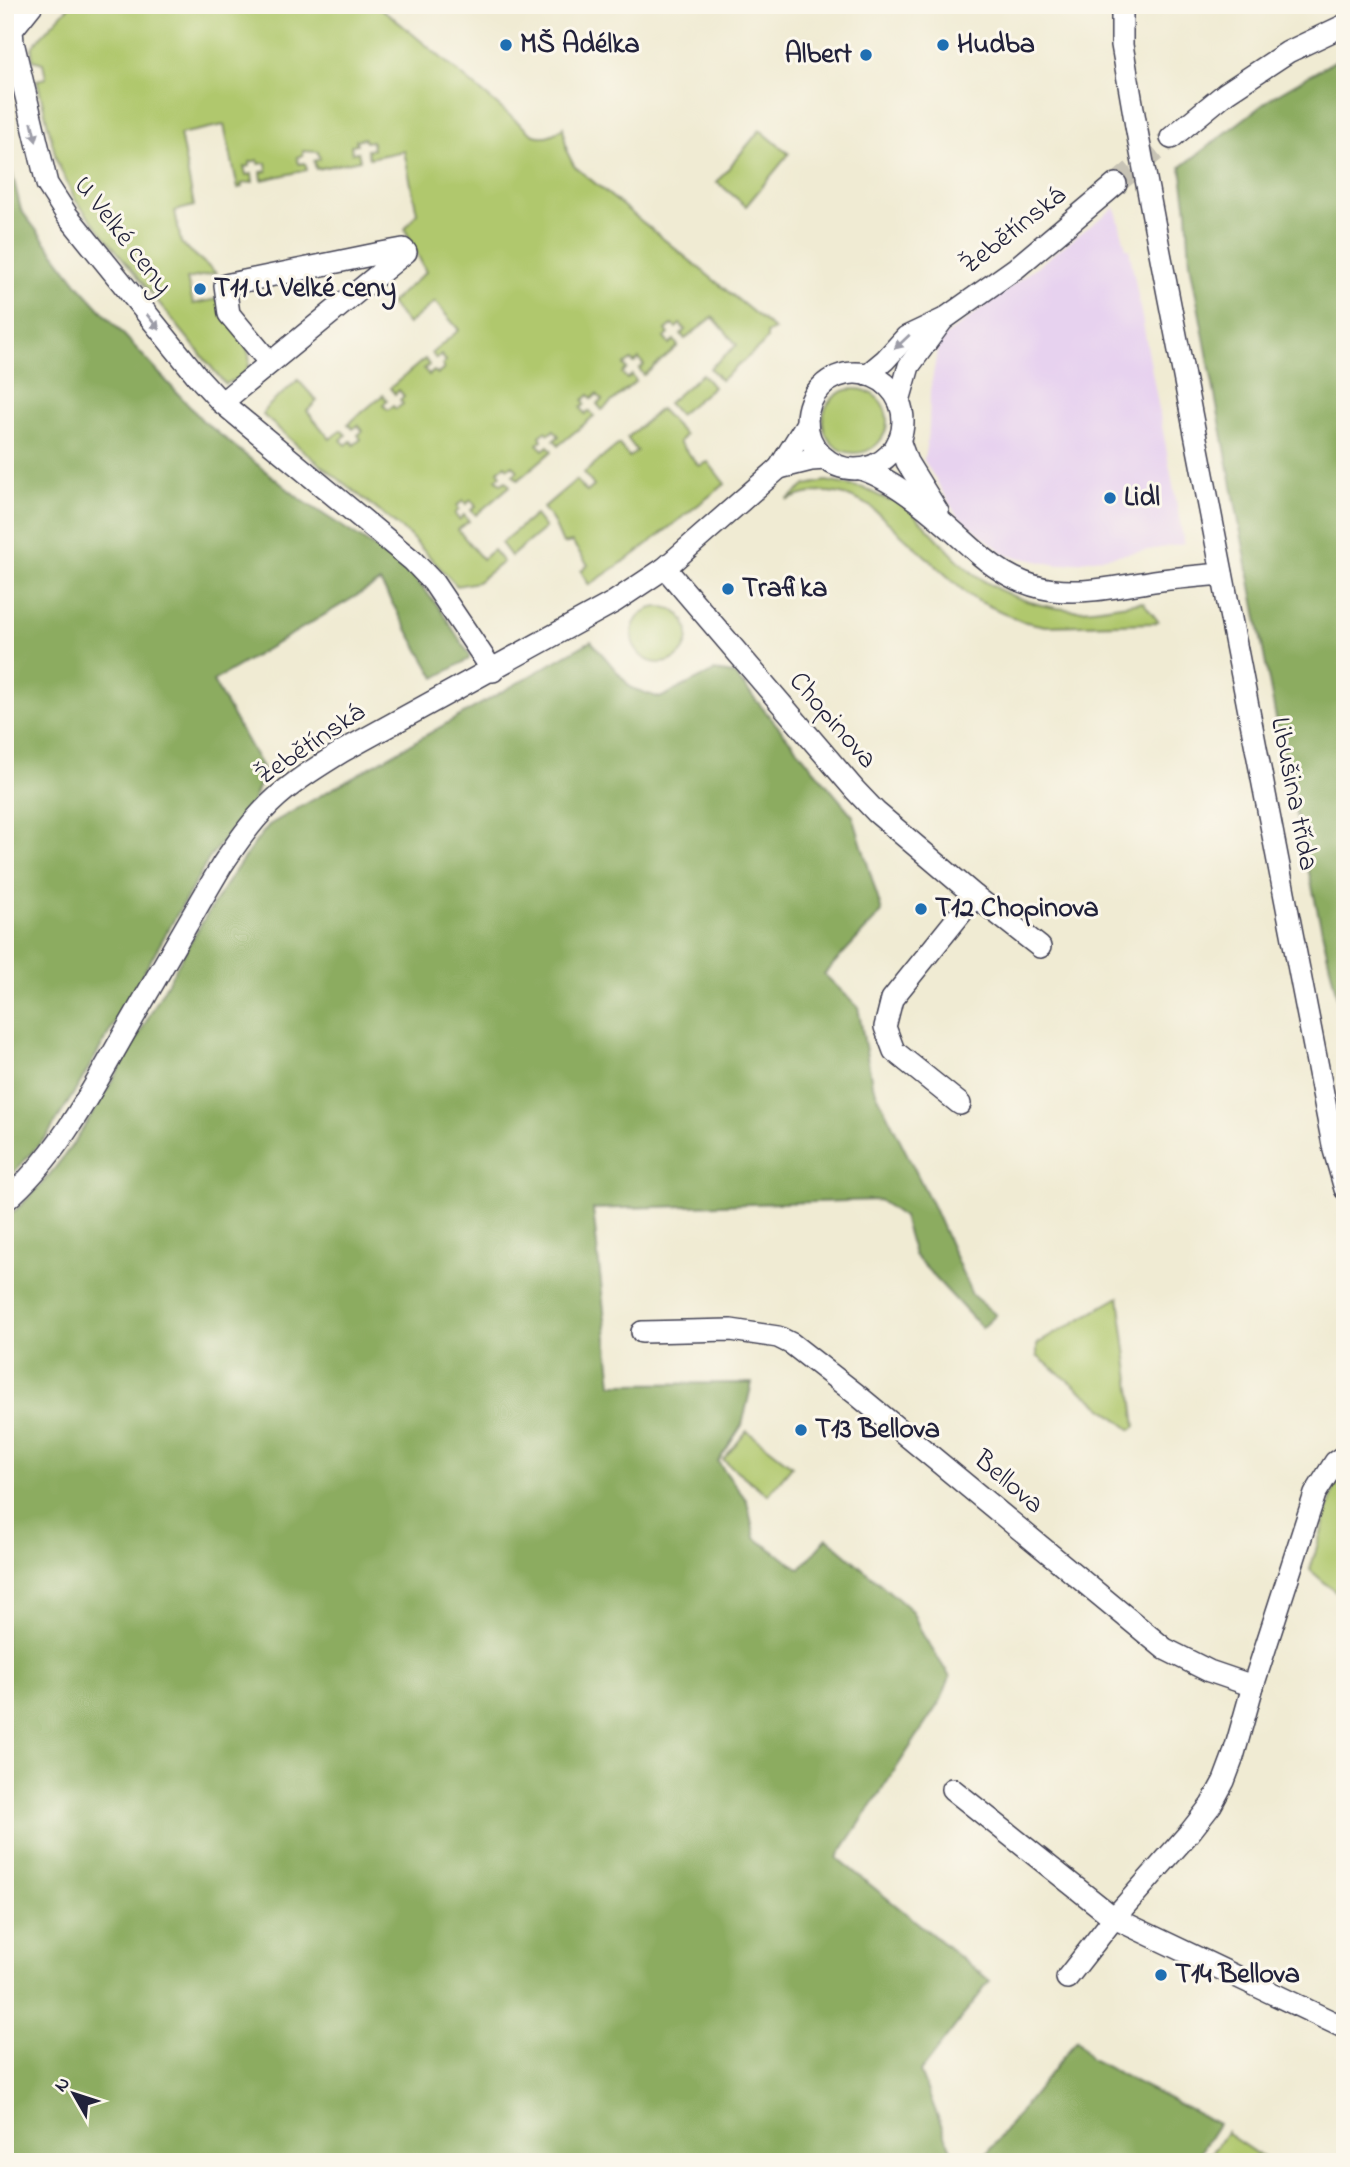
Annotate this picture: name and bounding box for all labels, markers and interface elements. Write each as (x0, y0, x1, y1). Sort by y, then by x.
place label: MŠ Adélka (520, 25, 640, 66)
place label: Hudba (957, 25, 1035, 66)
place label: Albert (785, 35, 853, 76)
marker: MŠ Adélka (498, 37, 514, 53)
marker: Hudba (935, 37, 951, 53)
marker: Albert (858, 47, 874, 63)
one-way arrow (29, 121, 40, 143)
street label: U Velké ceny (62, 168, 182, 304)
street label: Žebětínská (952, 176, 1076, 286)
place label: T11 U Velké ceny (214, 269, 396, 310)
marker: T11 U Velké ceny (192, 281, 208, 297)
one-way arrow (145, 312, 160, 330)
one-way arrow (893, 334, 911, 350)
place label: Lidl (1124, 478, 1160, 519)
marker: Lidl (1102, 490, 1118, 506)
place label: Trafika (742, 569, 827, 610)
marker: Trafika (720, 581, 736, 597)
street label: Chopinova (778, 663, 886, 779)
street label: Žebětínská (248, 693, 374, 797)
street label: Libušina třída (1258, 714, 1328, 874)
place label: T12 Chopinova (935, 889, 1099, 930)
marker: T12 Chopinova (913, 901, 929, 917)
place label: T13 Bellova (815, 1410, 940, 1451)
marker: T13 Bellova (793, 1422, 809, 1438)
street label: Bellova (963, 1441, 1052, 1525)
place label: T14 Bellova (1175, 1955, 1300, 1996)
marker: T14 Bellova (1153, 1967, 1169, 1983)
north arrow (38, 2058, 108, 2128)
text: N (48, 2071, 77, 2098)

